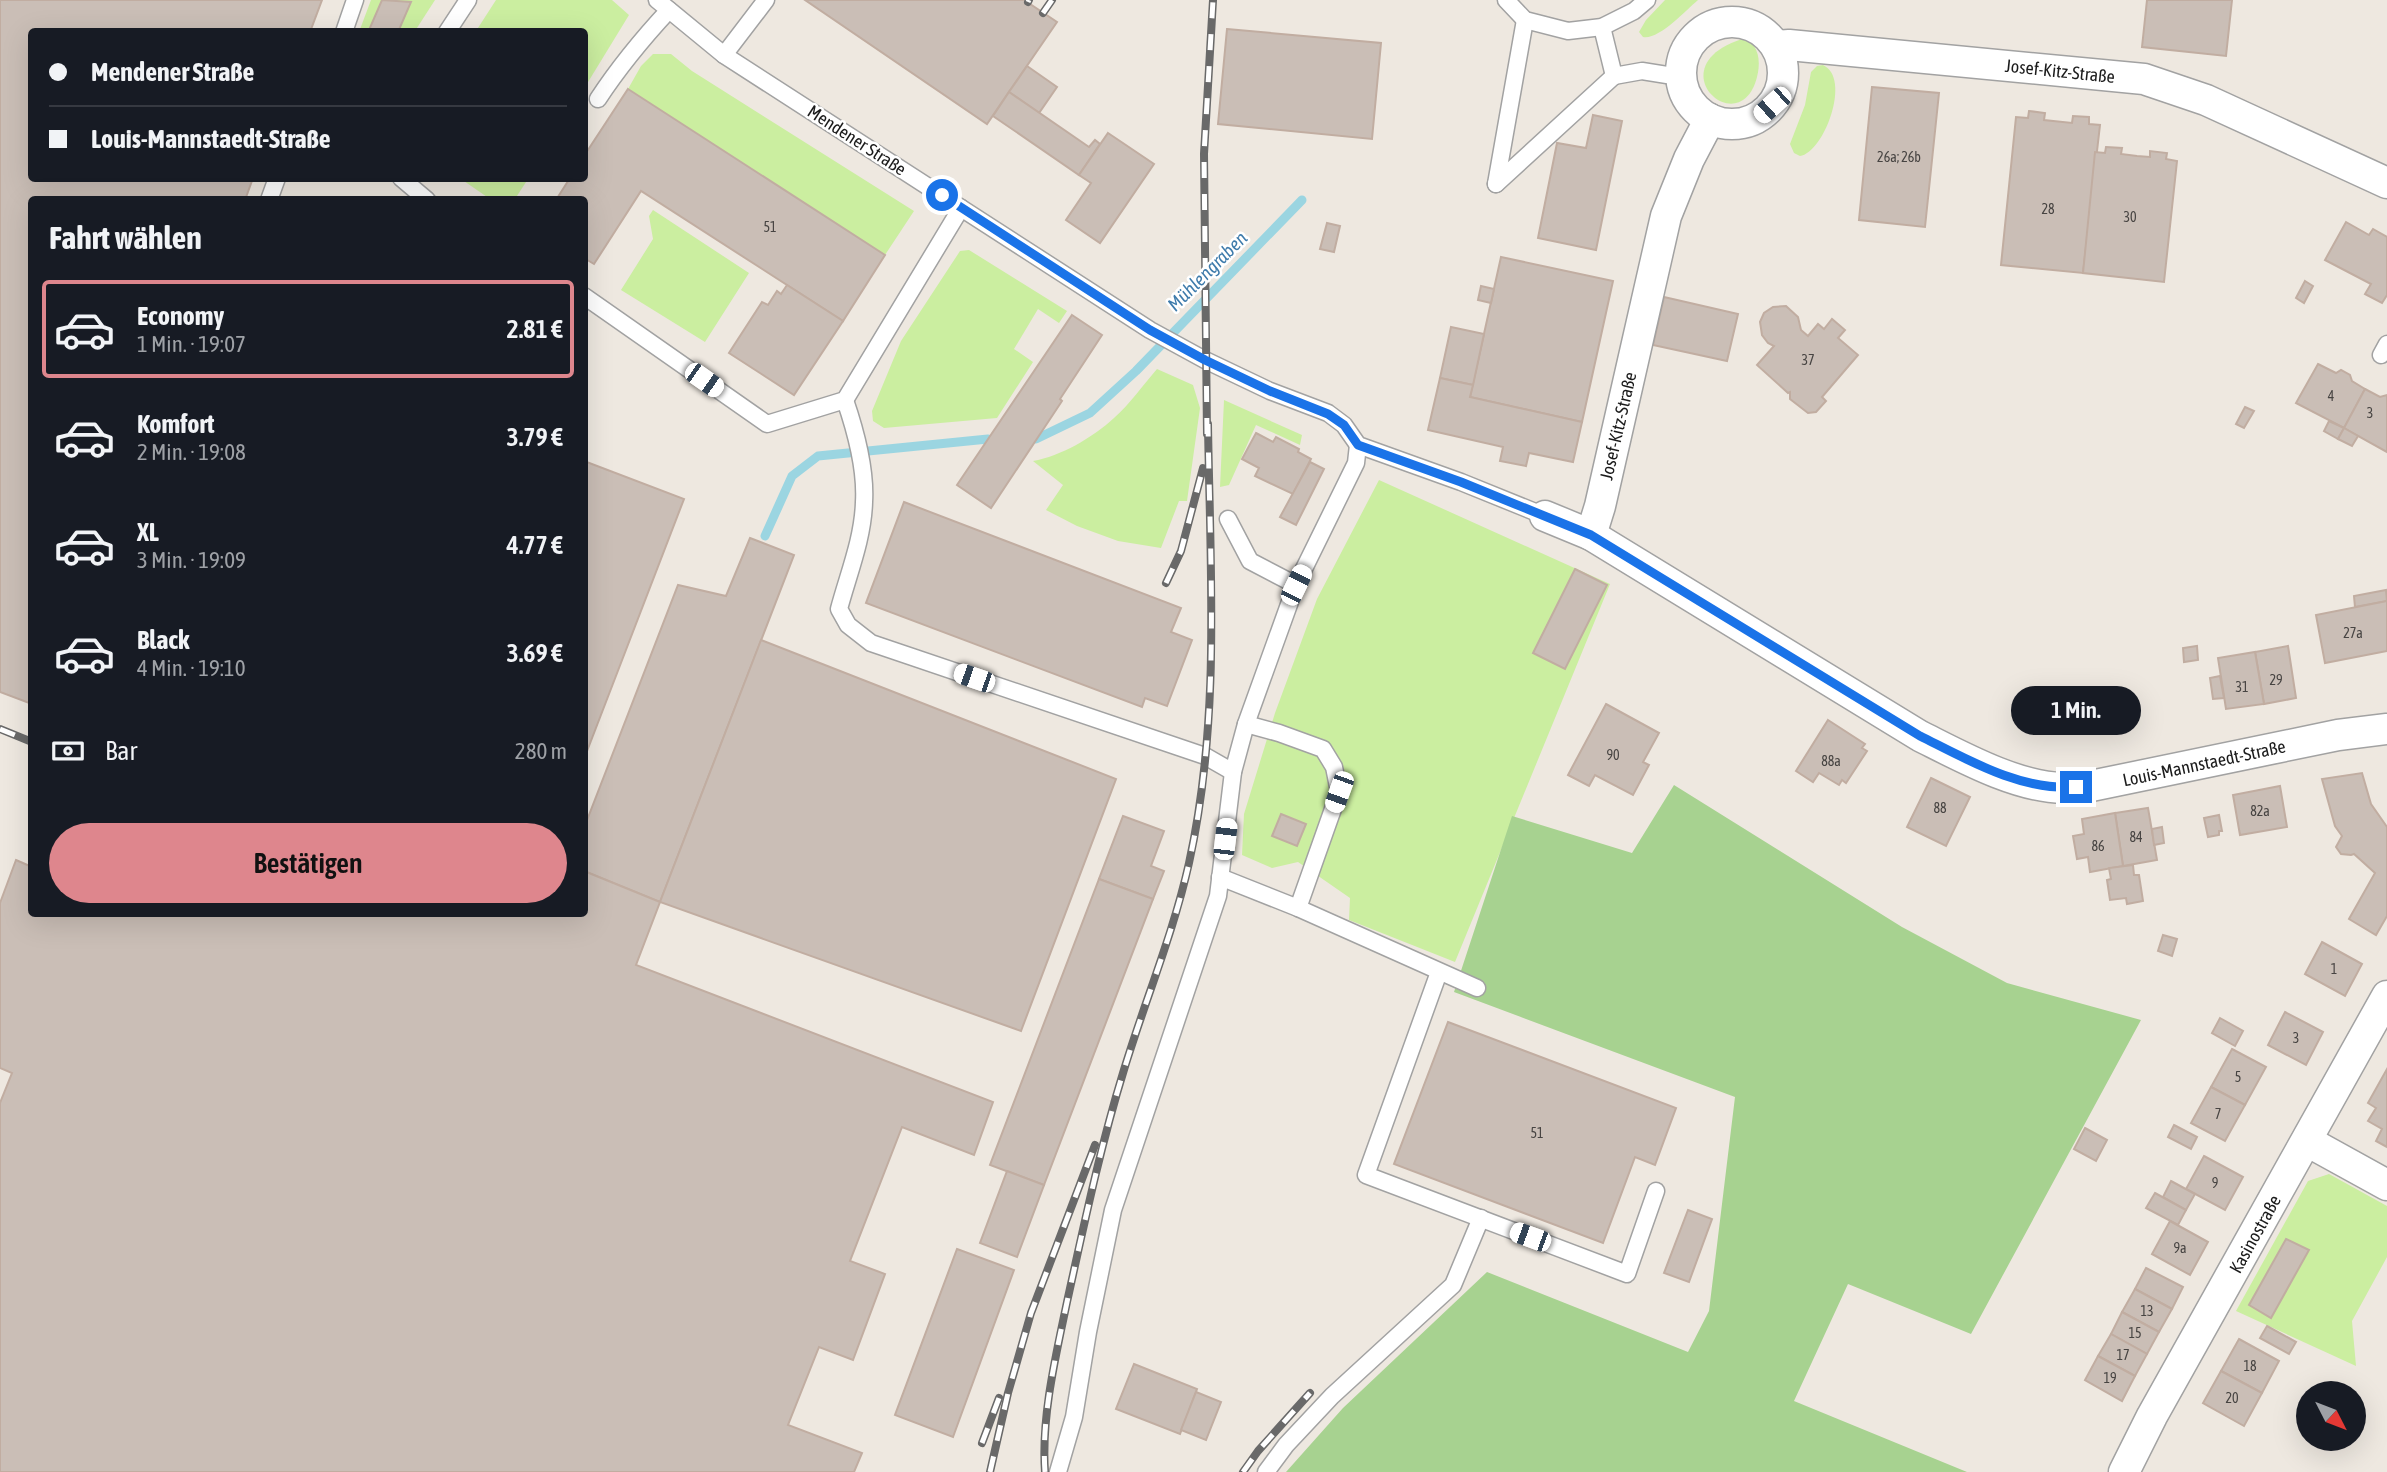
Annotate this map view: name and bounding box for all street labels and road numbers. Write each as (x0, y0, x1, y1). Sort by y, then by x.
street label: Josef-Kitz-Straße (2004, 55, 2116, 87)
street label: Mendener Straße (804, 100, 910, 180)
street label: Josef-Kitz-Straße (1595, 370, 1641, 482)
street label: Louis-Mannstaedt-Straße (2121, 735, 2287, 791)
street label: Kasinostraße (2225, 1191, 2285, 1277)

